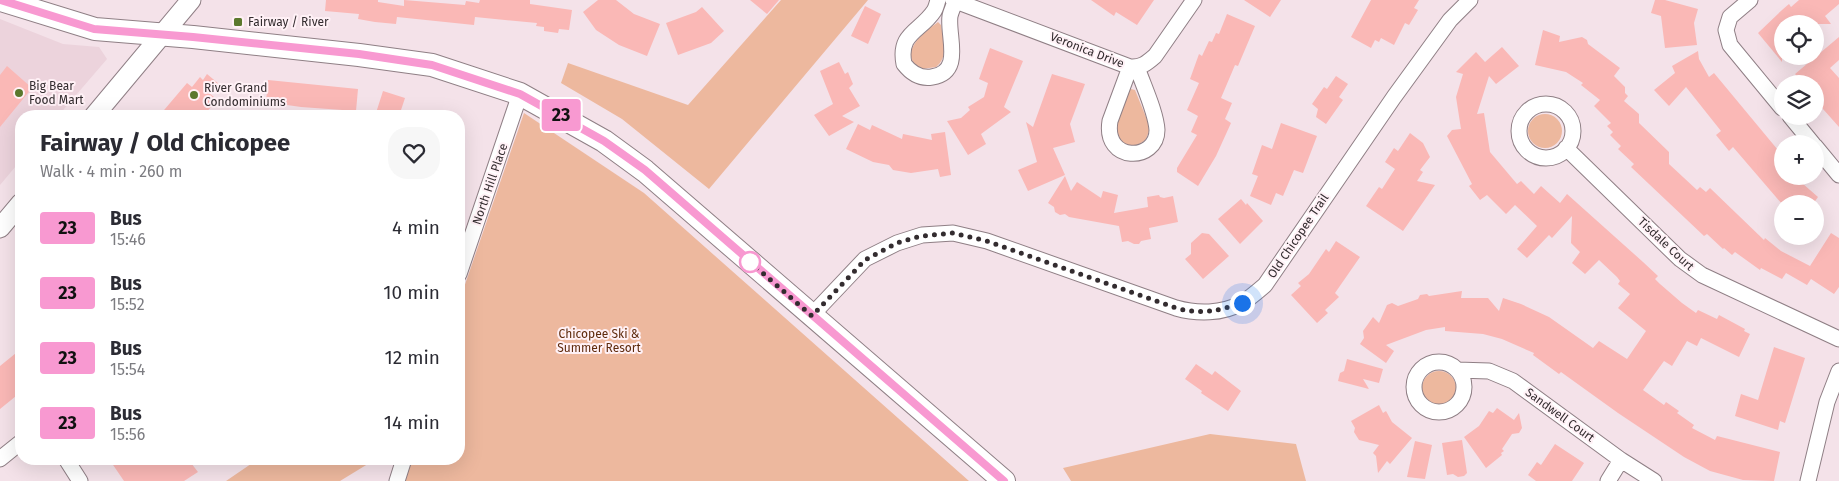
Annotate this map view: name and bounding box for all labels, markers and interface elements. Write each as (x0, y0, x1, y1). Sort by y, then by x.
place label: Fairway / River (248, 15, 329, 29)
map controls (1774, 15, 1824, 245)
button: locate (1774, 15, 1824, 65)
marker: Fairway / River (232, 16, 244, 28)
street label: Veronica Drive (1048, 29, 1126, 71)
button: layers (1774, 75, 1824, 125)
place label: Big Bear Food Mart (29, 79, 84, 107)
place label: River Grand Condominiums (204, 81, 286, 109)
marker: Big Bear Food Mart (13, 87, 25, 99)
marker: River Grand Condominiums (188, 89, 200, 101)
line badge: 23 (538, 99, 584, 131)
text: 23 (552, 104, 570, 126)
button: heart (388, 127, 440, 179)
text: Fairway / Old Chicopee (40, 129, 290, 157)
button: + (1774, 135, 1824, 185)
street label: North Hill Place (470, 142, 510, 226)
text: Walk · 4 min · 260 m (40, 162, 182, 181)
street label: Old Chicopee Trail (1265, 191, 1332, 281)
button: − (1774, 195, 1824, 245)
text: Bus (110, 207, 142, 230)
street label: Tisdale Court (1635, 215, 1697, 274)
text: 4 min (392, 216, 440, 239)
text: 23 (58, 217, 77, 239)
text: 15:46 (110, 230, 146, 249)
unlabelled marker (739, 251, 761, 273)
text: Bus (110, 272, 142, 295)
text: 10 min (383, 281, 440, 304)
text: 23 (58, 282, 77, 304)
your location (1230, 291, 1255, 316)
text: 15:52 (110, 295, 145, 314)
park label: Chicopee Ski & Summer Resort (557, 327, 641, 355)
text: Bus (110, 337, 142, 360)
text: 12 min (385, 346, 440, 369)
text: 23 (58, 347, 77, 369)
text: 15:54 (110, 360, 145, 379)
street label: Sandwell Court (1523, 385, 1598, 445)
text: Bus (110, 402, 142, 425)
text: 14 min (384, 411, 440, 434)
text: 23 (58, 412, 77, 434)
text: 15:56 (110, 425, 145, 444)

